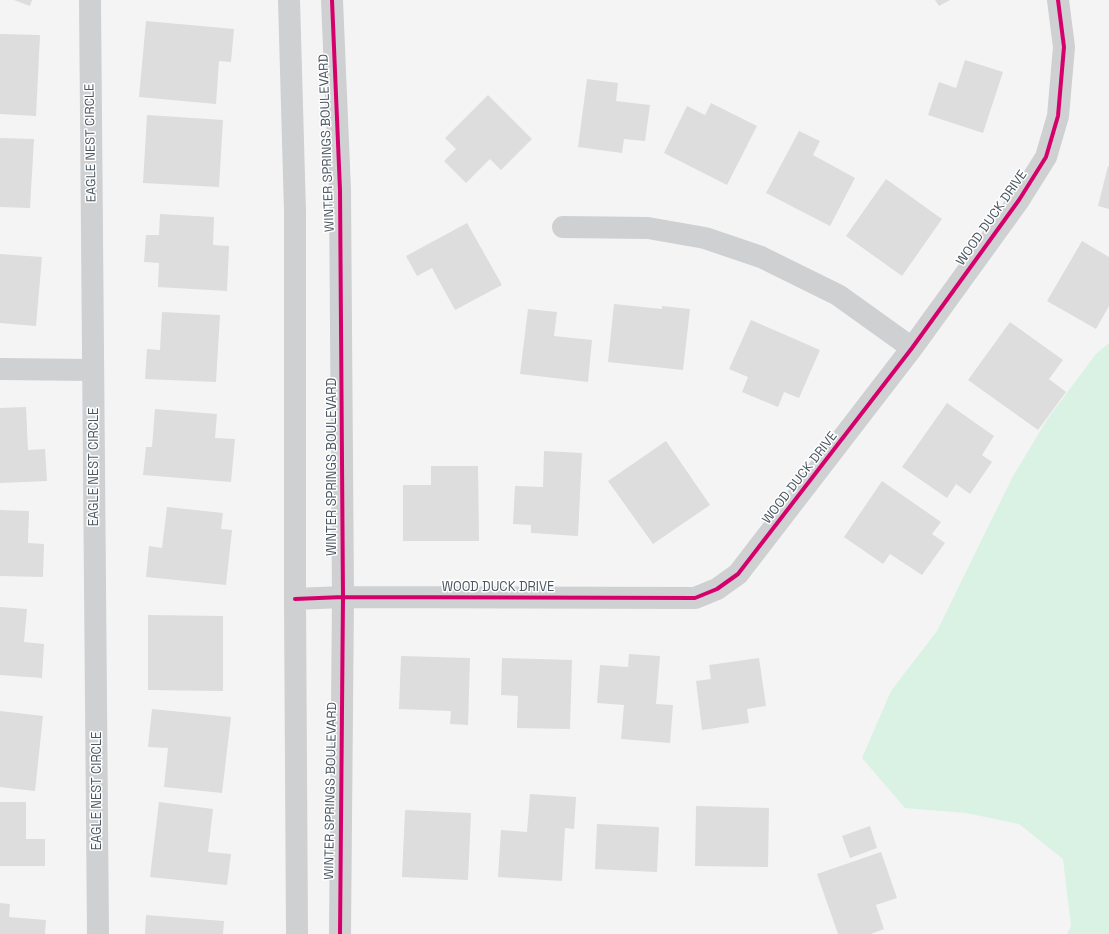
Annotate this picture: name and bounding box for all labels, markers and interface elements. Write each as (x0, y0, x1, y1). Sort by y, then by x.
street label: WINTER SPRINGS BOULEVARD (316, 54, 338, 232)
street label: EAGLE NEST CIRCLE (82, 84, 100, 202)
street label: WOOD DUCK DRIVE (953, 167, 1031, 269)
street label: WINTER SPRINGS BOULEVARD (324, 378, 340, 556)
street label: EAGLE NEST CIRCLE (86, 408, 102, 526)
street label: WOOD DUCK DRIVE (759, 429, 841, 527)
street label: WOOD DUCK DRIVE (442, 579, 554, 595)
street label: WINTER SPRINGS BOULEVARD (322, 702, 340, 880)
street label: EAGLE NEST CIRCLE (89, 732, 105, 850)

